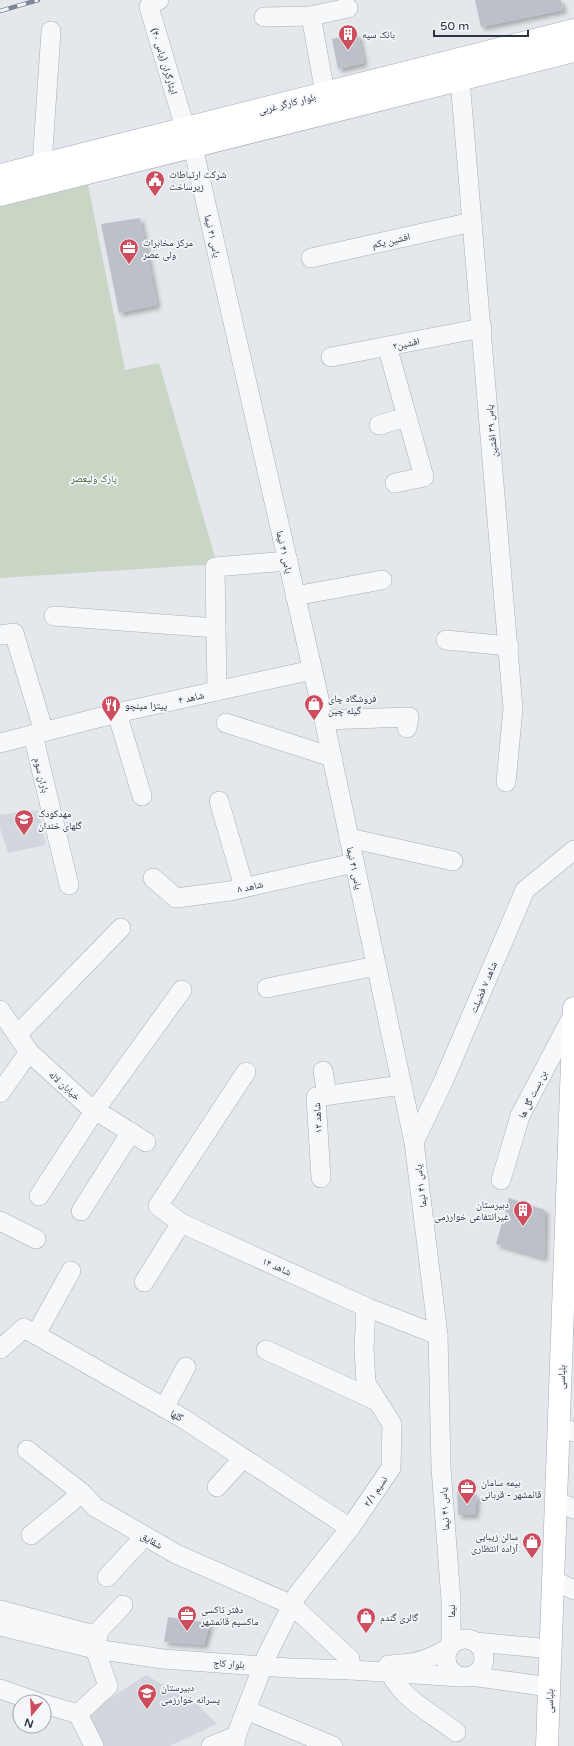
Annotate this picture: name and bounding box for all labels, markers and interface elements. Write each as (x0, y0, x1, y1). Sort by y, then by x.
scale bar (434, 12, 528, 38)
text: 50 m (440, 19, 469, 33)
building icon: بانک سپه (337, 23, 359, 51)
street label: ایثارگران (یاس ۴۰) (148, 27, 180, 96)
place label: بانک سپه (362, 29, 395, 41)
street label: بلوار کارگر غربی (257, 91, 317, 117)
public building icon: شرکت ارتباطات زیرساخت (144, 169, 166, 197)
place label: شرکت ارتباطات زیرساخت (169, 169, 227, 193)
street label: یاس ۴۱ نیما (201, 214, 223, 259)
street label: افشین یکم (371, 231, 412, 252)
office icon: مرکز مخابرات ولی عصر (118, 237, 140, 265)
place label: مرکز مخابرات ولی عصر (142, 237, 193, 261)
street label: افشین۲ (392, 335, 421, 352)
street label: یاس ۳۹ افشین (484, 404, 500, 458)
park label: پارک ولیعصر (70, 473, 117, 485)
street label: یاس ۴۱ نیما (273, 530, 295, 575)
street label: شاهد ۴ (177, 689, 206, 707)
shop icon: فروشگاه چای گیله‌ چین (303, 693, 325, 721)
place label: فروشگاه چای گیله‌ چین (328, 693, 376, 717)
restaurant icon: پیتزا مینچو (100, 694, 122, 722)
place label: پیتزا مینچو (125, 700, 167, 712)
street label: باران سوم (30, 756, 51, 795)
school or university icon: مهدکودک گلهای خندان (13, 808, 35, 836)
place label: مهدکودک گلهای خندان (38, 808, 83, 832)
street label: یاس ۴۱ نیما (344, 846, 364, 891)
street label: شاهد ۸ (236, 878, 265, 896)
street label: شاهد ۷ فضیلت (468, 959, 500, 1015)
street label: بن بست گل ها (516, 1068, 550, 1120)
street label: خیابان لاله (46, 1069, 83, 1103)
street label: شاهد ۱۲ (311, 1102, 325, 1134)
street label: یاس ۴۱ نیما (412, 1164, 430, 1208)
place label: دبیرستان غیرانتفاعی خوارزمی (434, 1199, 509, 1223)
building icon: دبیرستان غیرانتفاعی خوارزمی (512, 1199, 534, 1227)
street label: شاهد ۱۴ (260, 1255, 293, 1279)
street label: بلباسی (556, 1365, 568, 1389)
street label: گلها (168, 1407, 186, 1425)
street label: نسیم ۲/۱ (361, 1474, 391, 1510)
office icon: بیمه سامان قائمشهر - قربانی (456, 1477, 478, 1505)
place label: بیمه سامان قائمشهر - قربانی (481, 1477, 542, 1501)
street label: یاس ۴۱ نیما (438, 1487, 452, 1531)
street label: شقایق (139, 1530, 165, 1552)
place label: سالن زیبایی آزاده انتظاری (471, 1531, 518, 1555)
shop icon: سالن زیبایی آزاده انتظاری (521, 1531, 543, 1559)
office icon: دفتر تاکسی ماکسیم قائمشهر (176, 1604, 198, 1632)
place label: دفتر تاکسی ماکسیم قائمشهر (200, 1604, 259, 1629)
street label: نیما (446, 1604, 458, 1618)
shop icon: گالری گندم (355, 1606, 377, 1634)
place label: گالری گندم (380, 1612, 419, 1625)
street label: بلوار کاج (213, 1657, 245, 1671)
school or university icon: دبیرستان پسرانه خوارزمی (136, 1682, 158, 1710)
place label: دبیرستان پسرانه خوارزمی (161, 1682, 220, 1706)
street label: بلباسی (544, 1689, 556, 1713)
north arrow (12, 1694, 52, 1734)
text: N (23, 1715, 35, 1731)

